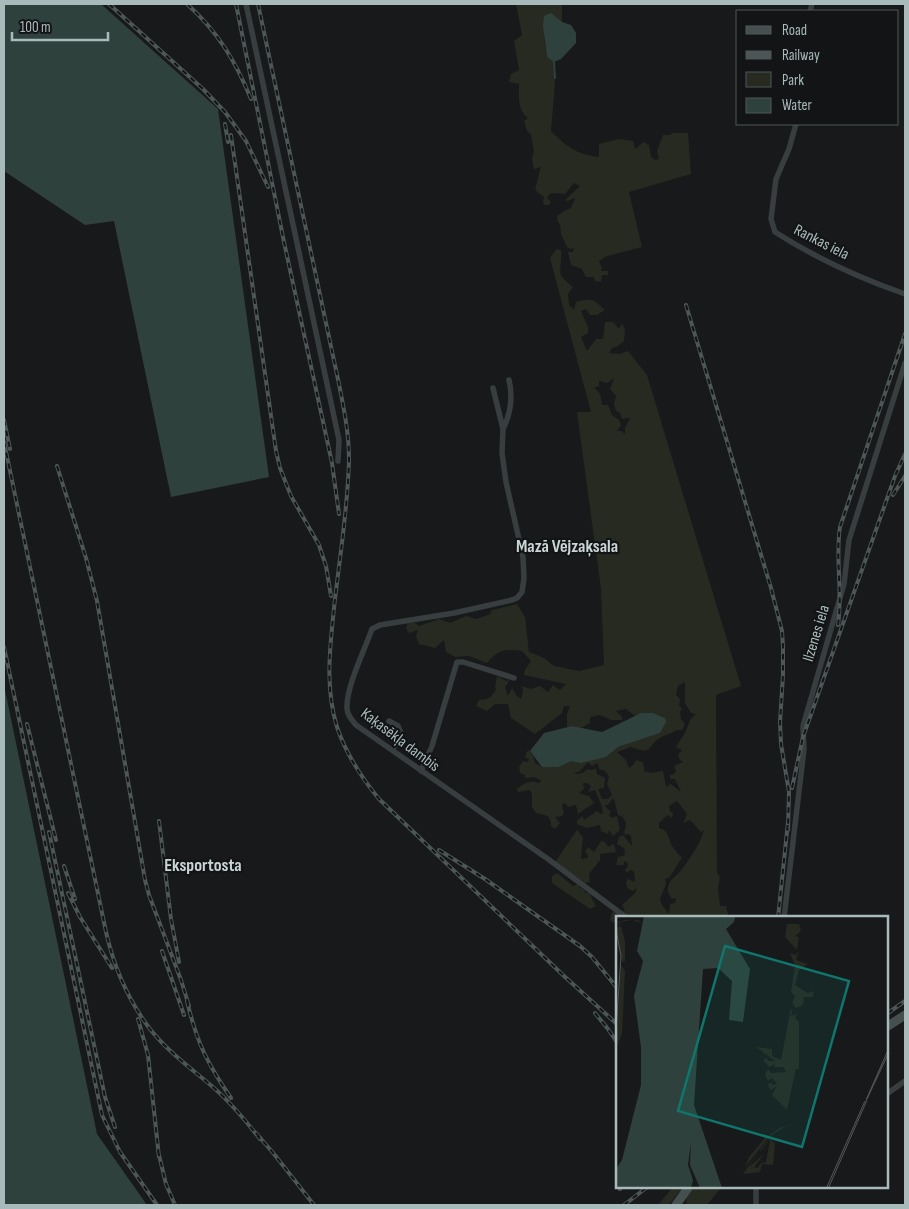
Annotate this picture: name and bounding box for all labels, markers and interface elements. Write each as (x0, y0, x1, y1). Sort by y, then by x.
scale bar (12, 10, 109, 42)
legend (736, 10, 899, 125)
text: 100 m (20, 18, 51, 37)
text: Road (782, 21, 807, 40)
text: Railway (782, 46, 820, 65)
text: Park (782, 71, 804, 90)
text: Water (782, 96, 813, 115)
street label: Rankas iela (791, 220, 852, 264)
district label: Mazā Vējzaķsala (516, 536, 618, 557)
street label: Ilzenes iela (799, 603, 834, 664)
street label: Kaķasēkļa dambis (357, 704, 444, 776)
district label: Eksportosta (164, 855, 242, 876)
inset map (616, 916, 889, 1189)

